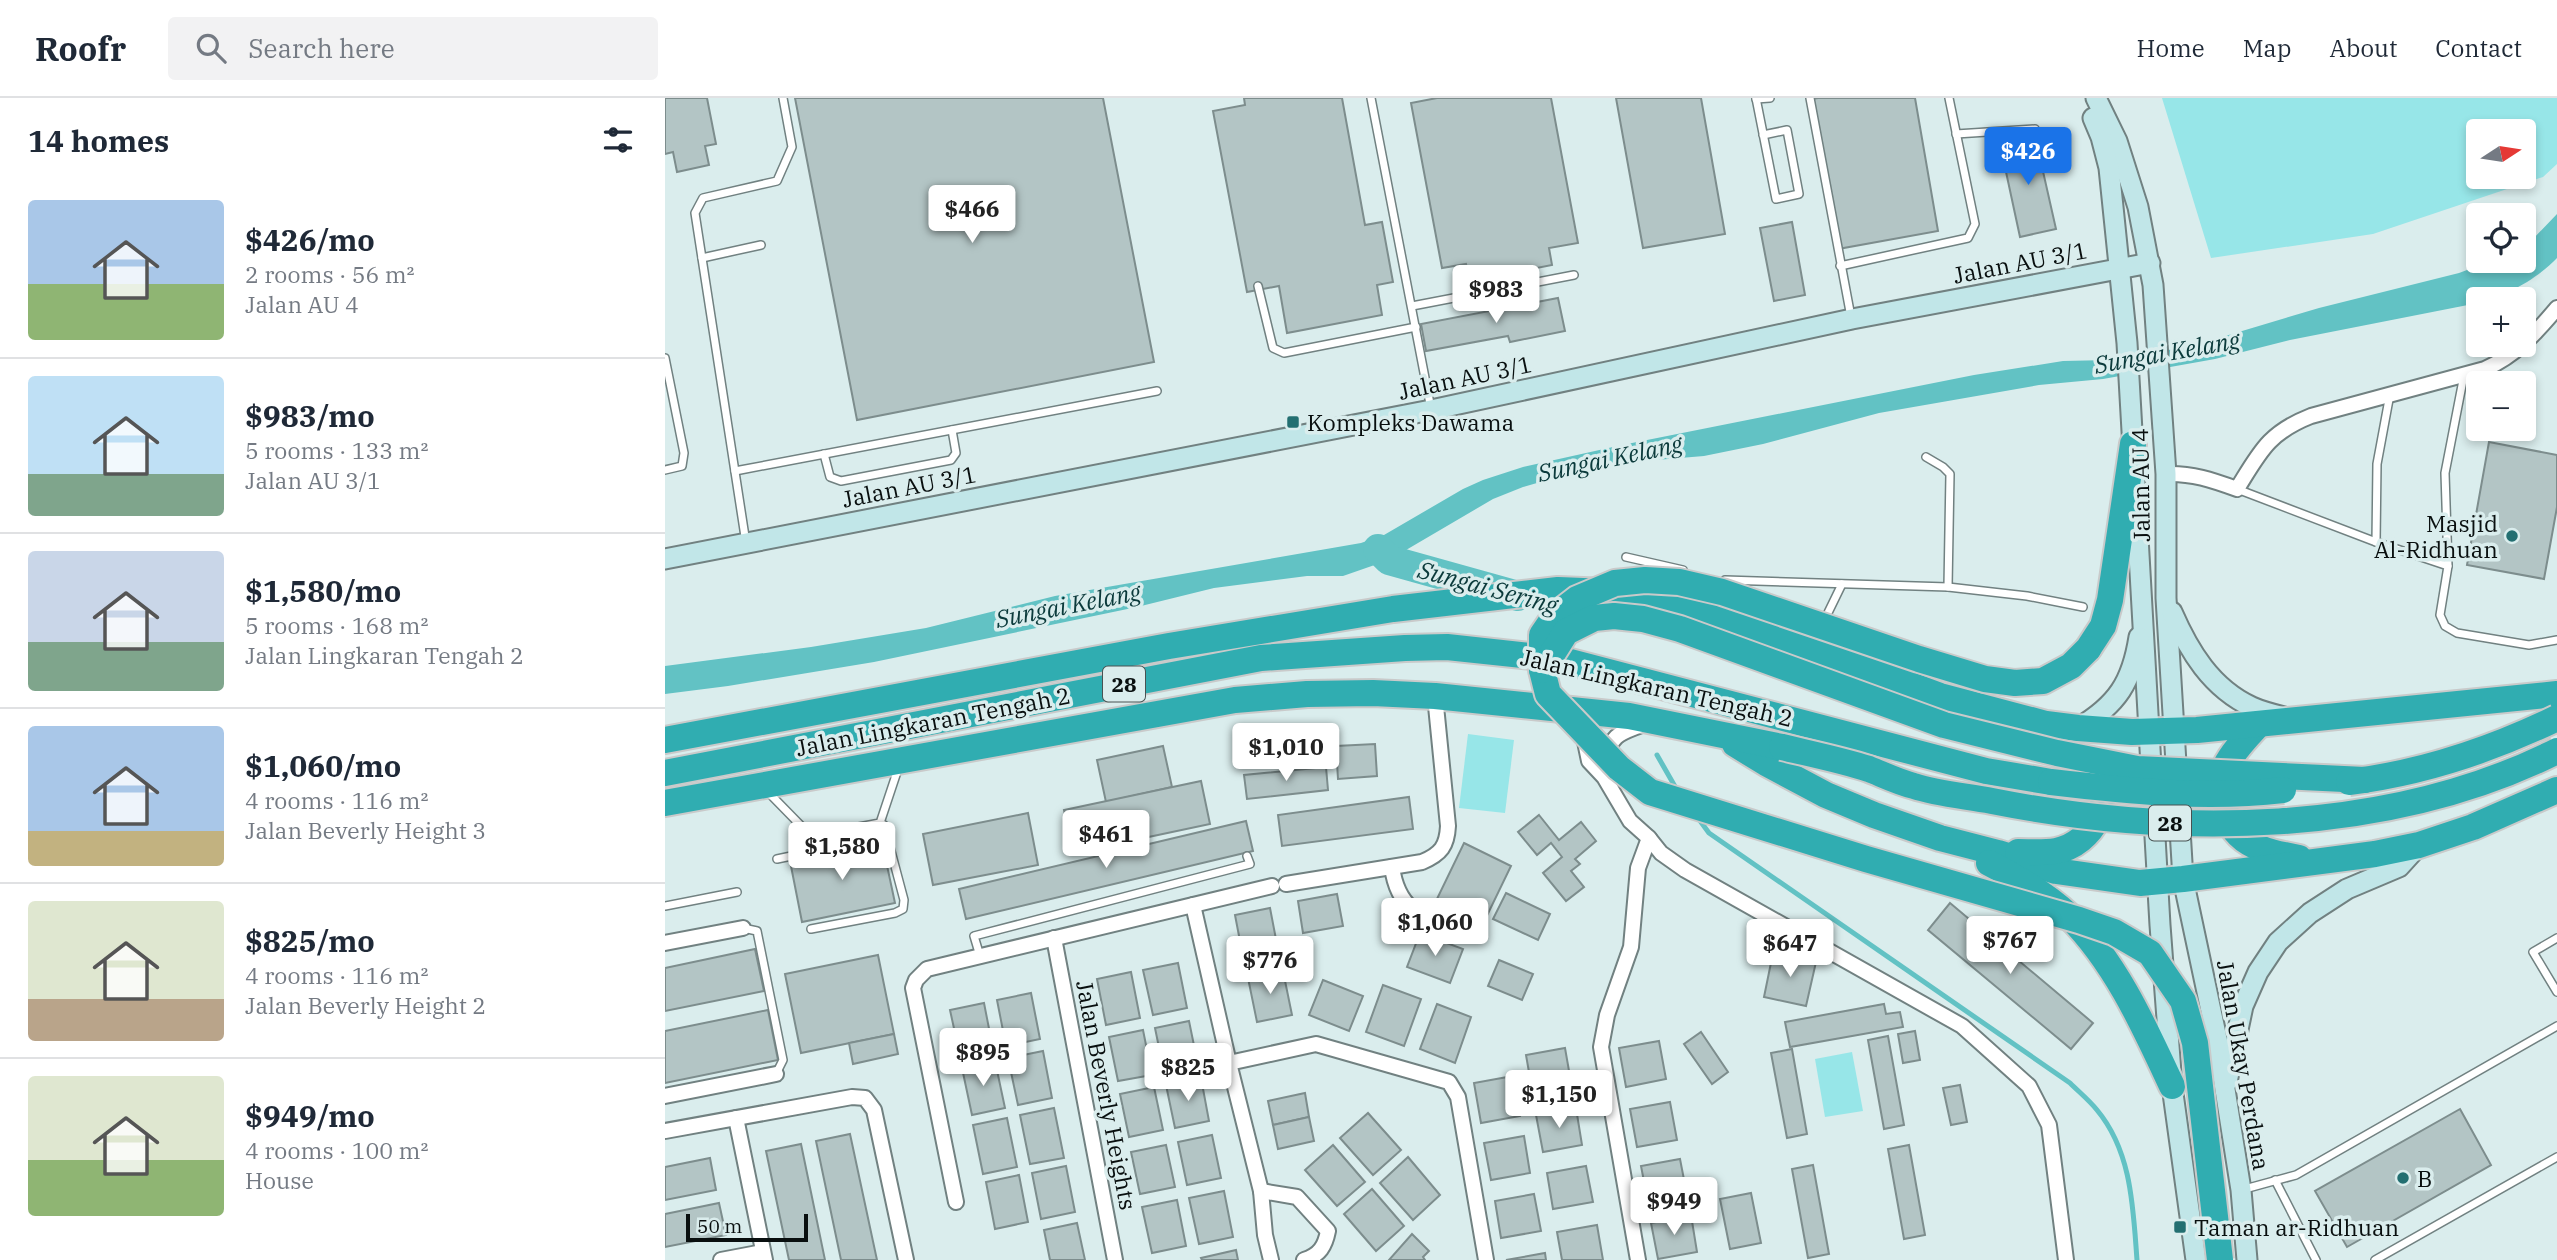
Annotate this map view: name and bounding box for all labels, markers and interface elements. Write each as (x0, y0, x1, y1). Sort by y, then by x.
search box (168, 17, 658, 80)
text: Roofr (35, 27, 126, 70)
icon: search (192, 29, 230, 67)
text: Search here (248, 31, 395, 65)
text: Home (2137, 32, 2205, 64)
text: Map (2243, 32, 2291, 64)
text: About (2329, 32, 2397, 64)
text: Contact (2435, 32, 2522, 64)
north arrow (2466, 119, 2536, 189)
map controls (2466, 119, 2536, 441)
text: 14 homes (28, 121, 169, 160)
icon: filters (599, 121, 637, 159)
pin: $426 (1987, 127, 2069, 187)
text: $426 (2000, 135, 2056, 165)
pin: $466 (931, 186, 1013, 245)
text: $466 (944, 193, 1000, 223)
button: locate (2466, 203, 2536, 273)
text: $426/mo (245, 220, 375, 259)
icon: home (84, 228, 168, 312)
street label: Jalan AU 3/1 (1950, 234, 2090, 290)
text: 2 rooms · 56 m² (245, 259, 415, 289)
pin: $983 (1455, 266, 1537, 325)
text: $983 (1468, 273, 1524, 303)
button: + (2466, 287, 2536, 357)
text: Jalan AU 4 (245, 289, 359, 319)
water label: Sungai Kelang (2091, 323, 2243, 381)
street label: Jalan AU 3/1 (1395, 348, 1535, 406)
button: − (2466, 371, 2536, 441)
text: $983/mo (245, 396, 375, 435)
icon: home (84, 404, 168, 488)
place label: Kompleks Dawama (1307, 407, 1514, 437)
marker: Kompleks Dawama (1285, 414, 1301, 430)
water label: Sungai Kelang (1534, 427, 1686, 489)
street label: Jalan AU 4 (2124, 428, 2156, 542)
text: 5 rooms · 133 m² (245, 435, 428, 465)
street label: Jalan AU 3/1 (839, 458, 979, 514)
text: Jalan AU 3/1 (245, 465, 381, 495)
place label: Masjid Al-Ridhuan (2374, 508, 2498, 564)
marker: Masjid Al-Ridhuan (2504, 528, 2520, 544)
water label: Sungai Sering (1414, 553, 1562, 621)
text: $1,580/mo (245, 571, 401, 610)
water label: Sungai Kelang (992, 575, 1144, 635)
icon: home (84, 579, 168, 663)
text: 5 rooms · 168 m² (245, 610, 428, 640)
text: Jalan Lingkaran Tengah 2 (245, 640, 524, 670)
street label: Jalan Lingkaran Tengah 2 (1518, 641, 1796, 733)
road number: 28 (1103, 666, 1145, 702)
street label: Jalan Lingkaran Tengah 2 (793, 680, 1073, 762)
pin: $1,010 (1229, 724, 1343, 783)
text: $1,010 (1248, 731, 1324, 761)
text: $1,060/mo (245, 746, 401, 785)
icon: home (84, 754, 168, 838)
text: 4 rooms · 116 m² (245, 785, 428, 815)
road number: 28 (2149, 806, 2191, 840)
pin: $461 (1065, 810, 1147, 870)
text: Jalan Beverly Height 3 (245, 815, 486, 845)
text: $461 (1078, 818, 1134, 848)
pin: $1,580 (785, 822, 899, 882)
text: $1,580 (804, 830, 880, 860)
pin: $1,060 (1378, 898, 1492, 958)
text: $1,060 (1397, 906, 1473, 936)
pin: $767 (1969, 916, 2051, 976)
pin: $647 (1749, 920, 1831, 979)
text: $825/mo (245, 921, 375, 960)
text: $767 (1982, 924, 2038, 954)
text: $647 (1762, 927, 1818, 957)
icon: home (84, 929, 168, 1013)
pin: $776 (1229, 936, 1311, 996)
text: $776 (1242, 944, 1298, 974)
street label: Jalan Ukay Perdana (2211, 958, 2277, 1172)
text: 4 rooms · 116 m² (245, 960, 428, 990)
street label: Jalan Beverly Heights (1070, 978, 1144, 1212)
text: Jalan Beverly Height 2 (245, 990, 486, 1020)
pin: $895 (942, 1028, 1024, 1088)
text: $895 (955, 1036, 1011, 1066)
pin: $825 (1147, 1044, 1229, 1103)
text: $825 (1160, 1051, 1216, 1081)
pin: $1,150 (1502, 1070, 1616, 1130)
text: $1,150 (1521, 1078, 1597, 1108)
text: $949/mo (245, 1096, 375, 1135)
icon: home (84, 1104, 168, 1188)
text: 4 rooms · 100 m² (245, 1135, 428, 1165)
place label: B (2417, 1163, 2432, 1193)
text: House (245, 1165, 314, 1195)
marker: B (2395, 1170, 2411, 1186)
pin: $949 (1633, 1178, 1715, 1237)
text: $949 (1646, 1185, 1702, 1215)
scale bar (686, 1211, 809, 1243)
place label: Taman ar-Ridhuan (2194, 1212, 2399, 1242)
text: 50 m (697, 1214, 742, 1238)
marker: Taman ar-Ridhuan (2172, 1219, 2188, 1235)

